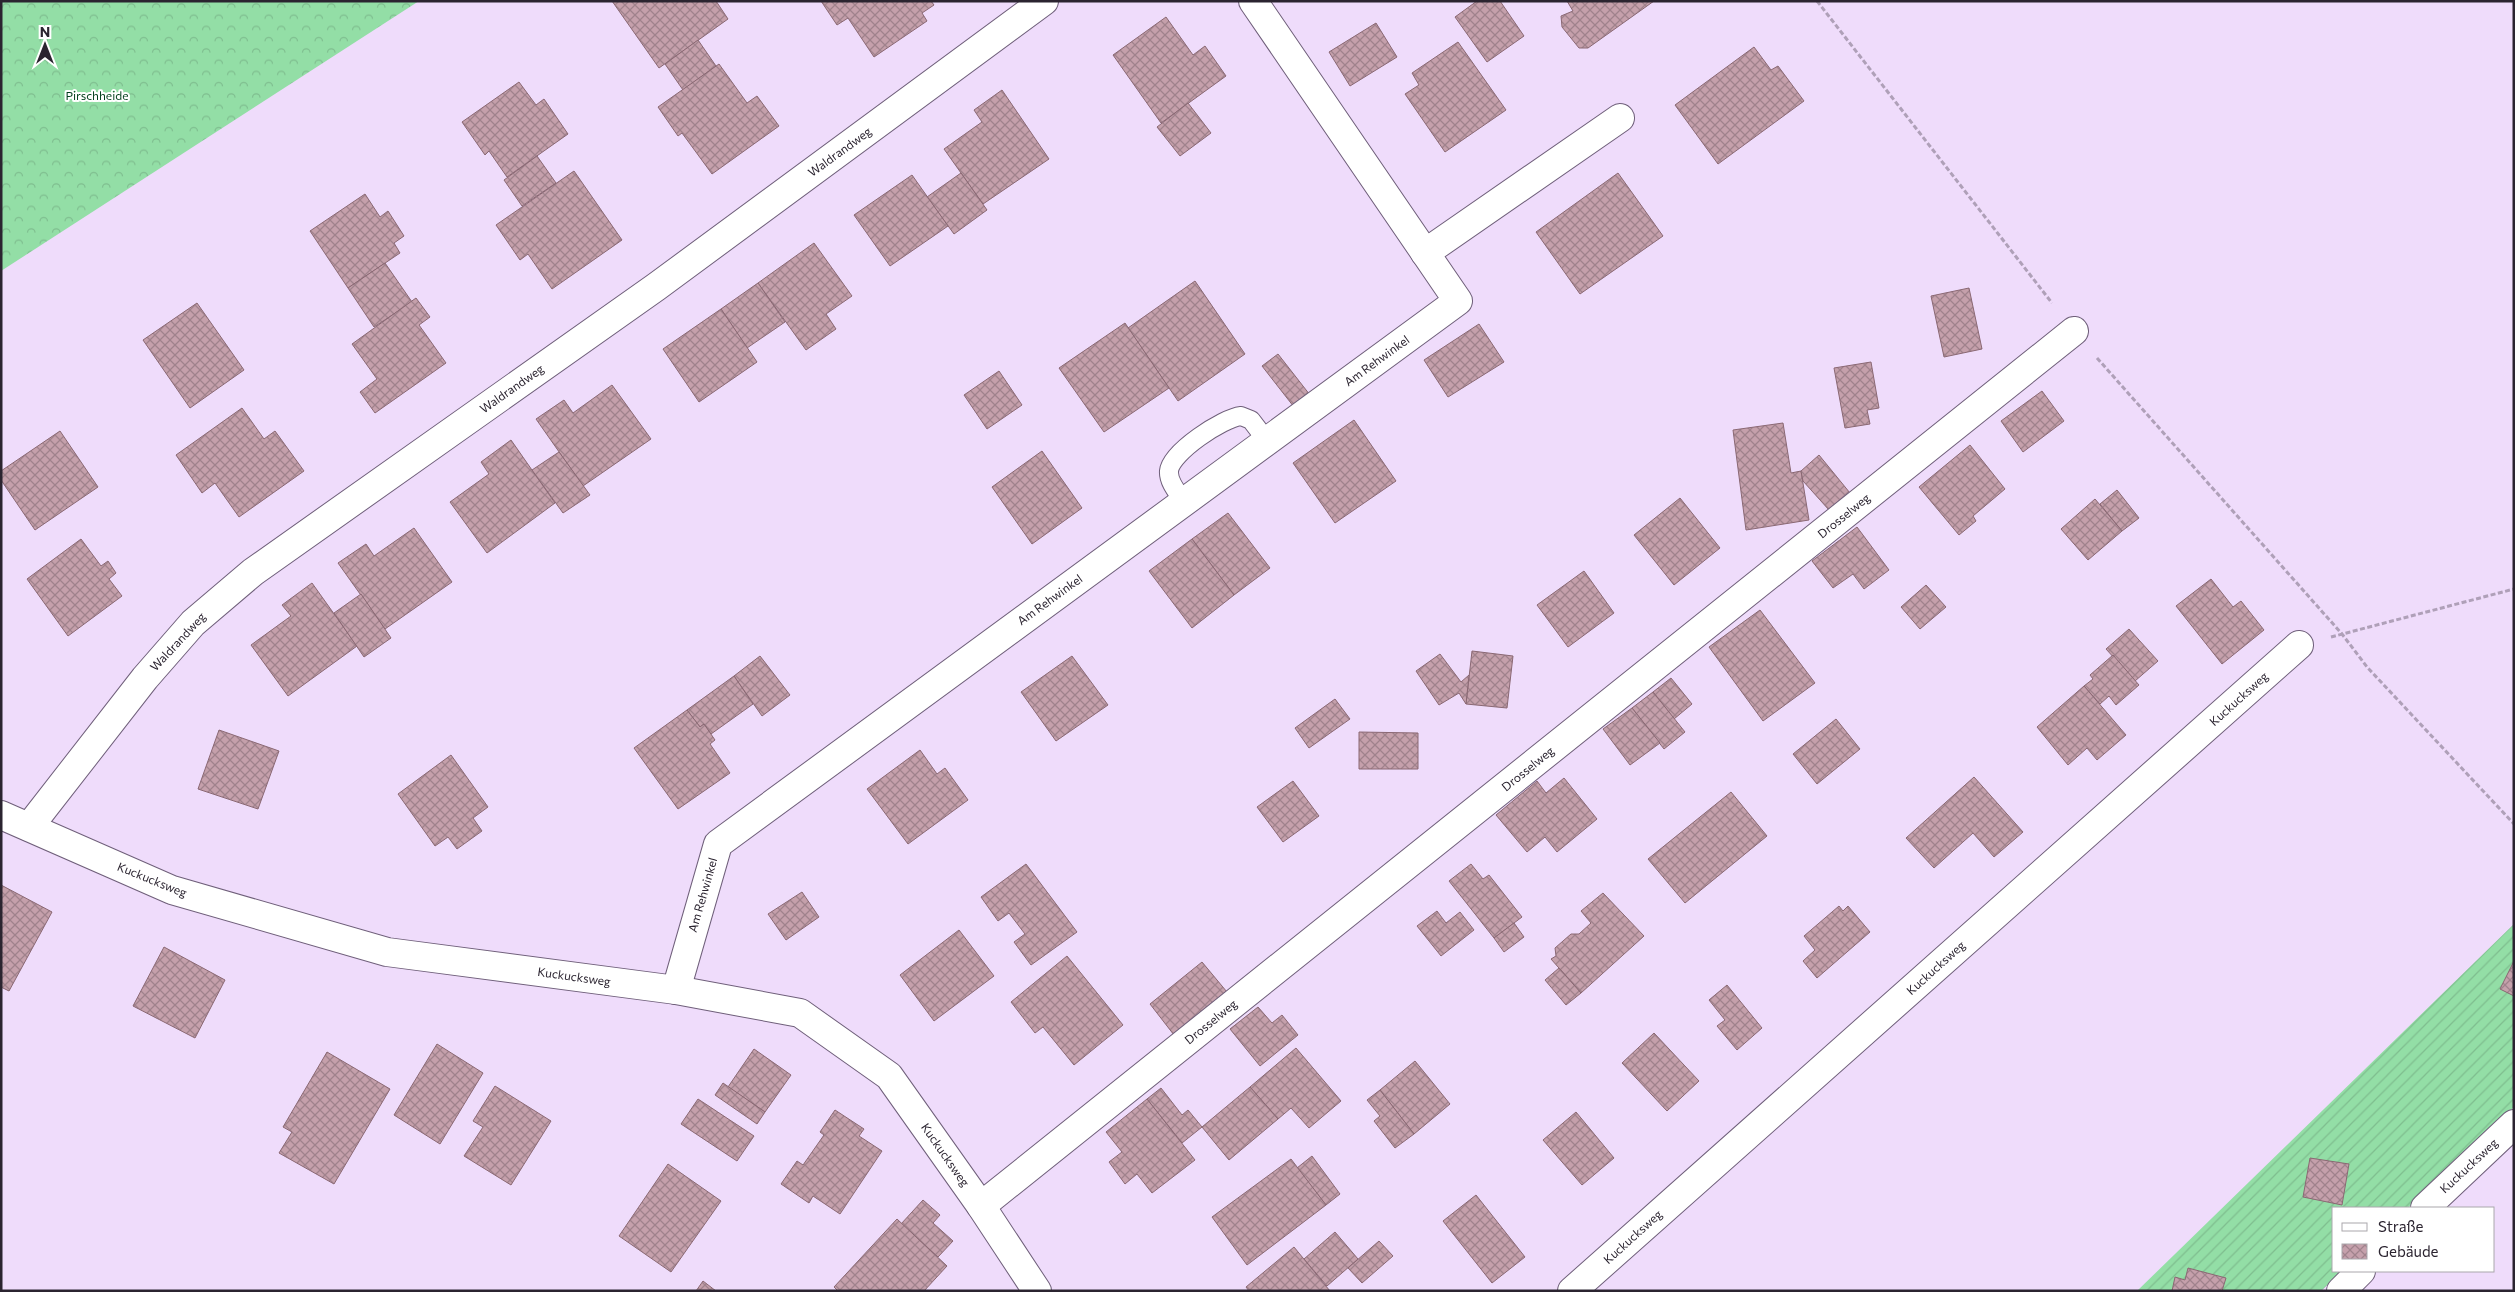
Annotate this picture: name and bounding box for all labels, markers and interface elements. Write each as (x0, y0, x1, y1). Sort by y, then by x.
north arrow (20, 20, 70, 70)
text: N (40, 23, 50, 40)
park label: Pirschheide (65, 88, 129, 102)
street label: Waldrandweg (805, 123, 874, 179)
street label: Am Rehwinkel (1341, 332, 1412, 388)
street label: Waldrandweg (477, 361, 546, 415)
street label: Drosselweg (1814, 490, 1873, 540)
street label: Am Rehwinkel (1014, 571, 1085, 627)
street label: Waldrandweg (147, 609, 208, 673)
street label: Kuckucksweg (2206, 668, 2271, 728)
street label: Drosselweg (1498, 743, 1557, 793)
street label: Am Rehwinkel (685, 856, 719, 934)
street label: Kuckucksweg (116, 859, 190, 900)
street label: Kuckucksweg (1903, 937, 1968, 997)
street label: Kuckucksweg (537, 964, 612, 988)
street label: Drosselweg (1181, 996, 1240, 1046)
street label: Kuckucksweg (919, 1120, 973, 1189)
street label: Kuckucksweg (2437, 1135, 2500, 1196)
street label: Kuckucksweg (1600, 1206, 1665, 1266)
legend (2332, 1207, 2495, 1272)
text: Straße (2378, 1217, 2424, 1235)
text: Gebäude (2378, 1242, 2439, 1260)

